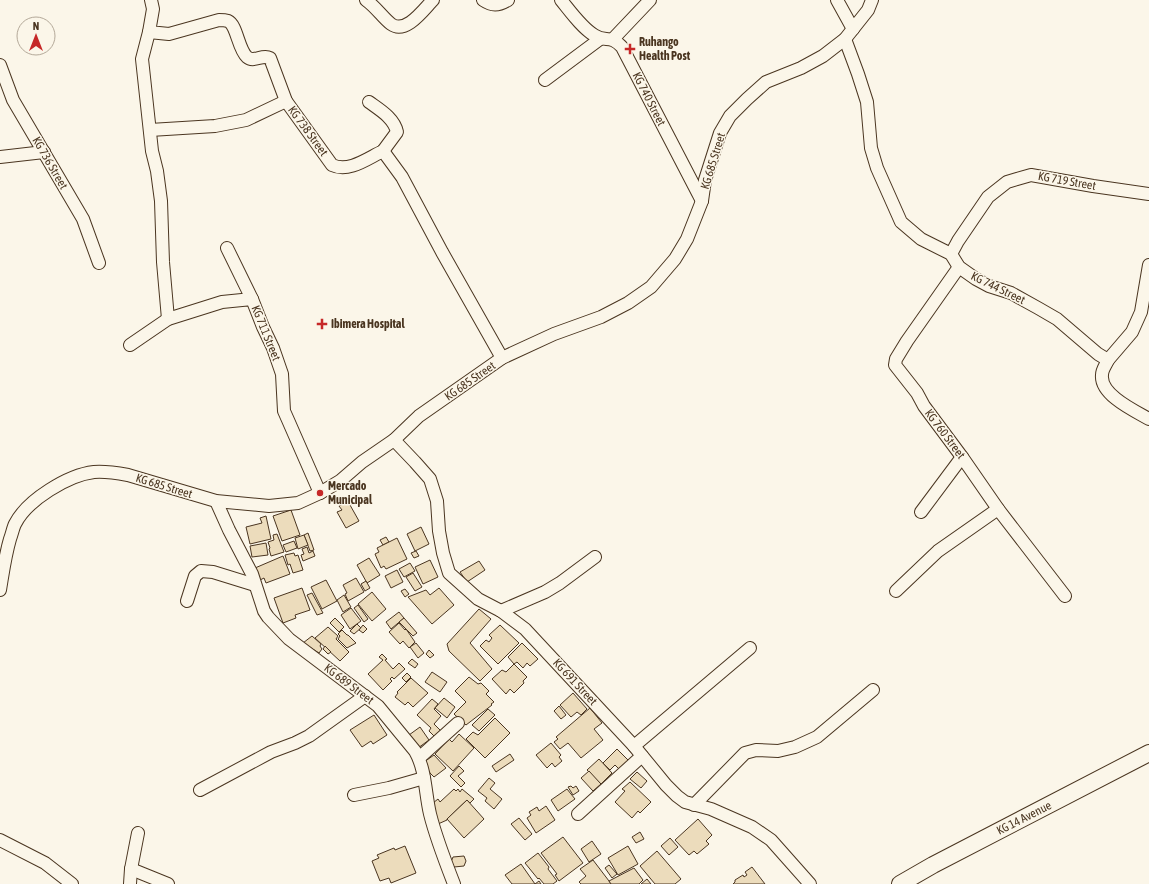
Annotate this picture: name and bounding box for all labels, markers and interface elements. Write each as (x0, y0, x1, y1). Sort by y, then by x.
north arrow (16, 16, 56, 56)
text: N (33, 20, 39, 32)
place label: Ruhango Health Post (639, 35, 691, 63)
marker: Ruhango Health Post (624, 43, 636, 55)
street label: KG 740 Street (630, 70, 669, 129)
street label: KG 738 Street (285, 103, 331, 159)
street label: KG 685 Street (698, 131, 728, 191)
street label: KG 736 Street (29, 134, 71, 192)
street label: KG 719 Street (1037, 169, 1098, 193)
street label: KG 744 Street (969, 269, 1028, 307)
street label: KG 711 Street (249, 303, 284, 363)
place label: Ibimera Hospital (331, 317, 405, 331)
marker: Ibimera Hospital (316, 318, 328, 330)
street label: KG 685 Street (442, 358, 498, 403)
street label: KG 760 Street (922, 406, 968, 462)
street label: KG 685 Street (134, 471, 194, 501)
place label: Mercado Municipal (328, 479, 373, 507)
marker: Mercado Municipal (315, 488, 325, 498)
street label: KG 691 Street (550, 656, 600, 709)
street label: KG 689 Street (321, 661, 377, 707)
street label: KG 14 Avenue (994, 798, 1054, 838)

